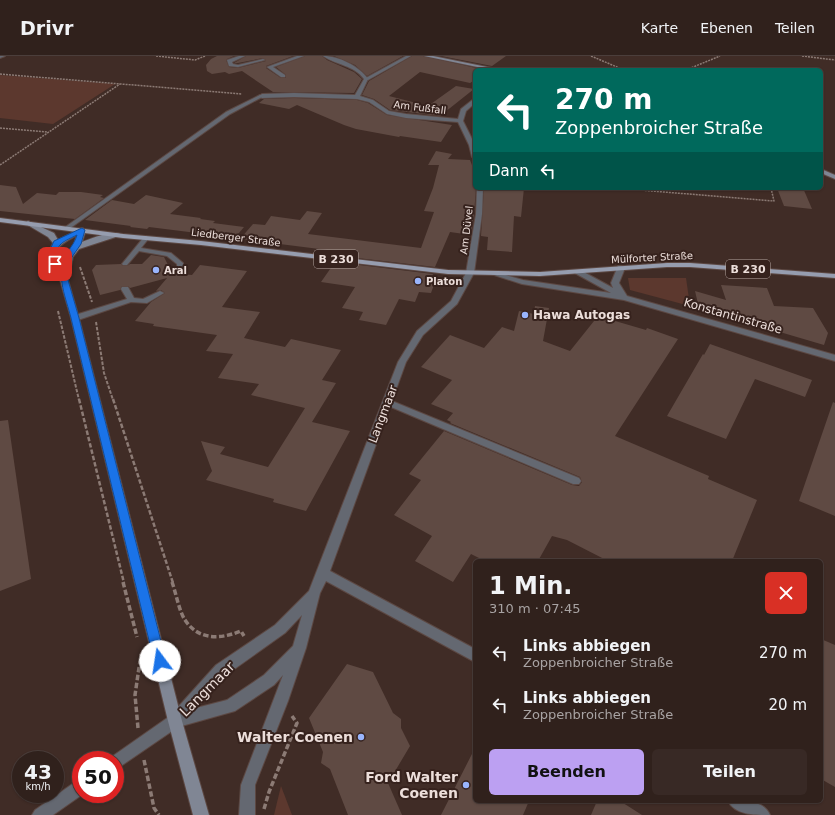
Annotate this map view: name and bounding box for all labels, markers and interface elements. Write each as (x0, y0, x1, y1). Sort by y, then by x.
text: Drivr (20, 17, 73, 39)
text: Karte (641, 20, 678, 36)
text: Ebenen (700, 20, 753, 36)
text: Teilen (775, 20, 815, 36)
text: 270 m (555, 83, 652, 116)
icon: left (489, 84, 541, 136)
street label: Am Fußfall (393, 99, 447, 116)
text: Zoppenbroicher Straße (555, 117, 763, 138)
icon: left (537, 160, 559, 182)
text: Dann (489, 162, 529, 180)
street label: Am Düvel (458, 205, 475, 255)
street label: Liedberger Straße (191, 227, 281, 248)
pin (38, 247, 72, 281)
road number: B 230 (314, 250, 358, 268)
street label: Mülforter Straße (611, 250, 693, 265)
icon: arrive (44, 253, 66, 275)
road number: B 230 (726, 260, 770, 278)
marker: Aral (151, 265, 161, 275)
place label: Aral (164, 265, 187, 276)
marker: Platon (413, 276, 423, 286)
place label: Platon (426, 276, 462, 287)
street label: Konstantinstraße (682, 295, 784, 337)
place label: Hawa Autogas (533, 308, 630, 322)
marker: Hawa Autogas (520, 310, 530, 320)
street label: Langmaar (366, 383, 400, 445)
text: 1 Min. (489, 572, 572, 600)
button: close (765, 572, 807, 614)
text: 310 m · 07:45 (489, 601, 580, 616)
text: Links abbiegen (523, 637, 651, 655)
position arrow (139, 640, 181, 682)
icon: left (489, 642, 511, 664)
text: 270 m (759, 644, 807, 662)
text: Zoppenbroicher Straße (523, 655, 673, 670)
street label: Langmaar (176, 658, 238, 720)
text: Links abbiegen (523, 689, 651, 707)
icon: left (489, 694, 511, 716)
text: 20 m (769, 696, 807, 714)
text: Zoppenbroicher Straße (523, 707, 673, 722)
place label: Walter Coenen (237, 729, 353, 745)
marker: Walter Coenen (356, 732, 366, 742)
button: Beenden (489, 749, 644, 795)
button: Teilen (652, 749, 807, 795)
speed limit sign: 50 (72, 751, 124, 803)
text: 43 (24, 760, 52, 784)
place label: Ford Walter Coenen (365, 769, 458, 801)
marker: Ford Walter Coenen (461, 780, 471, 790)
text: km/h (25, 781, 51, 792)

